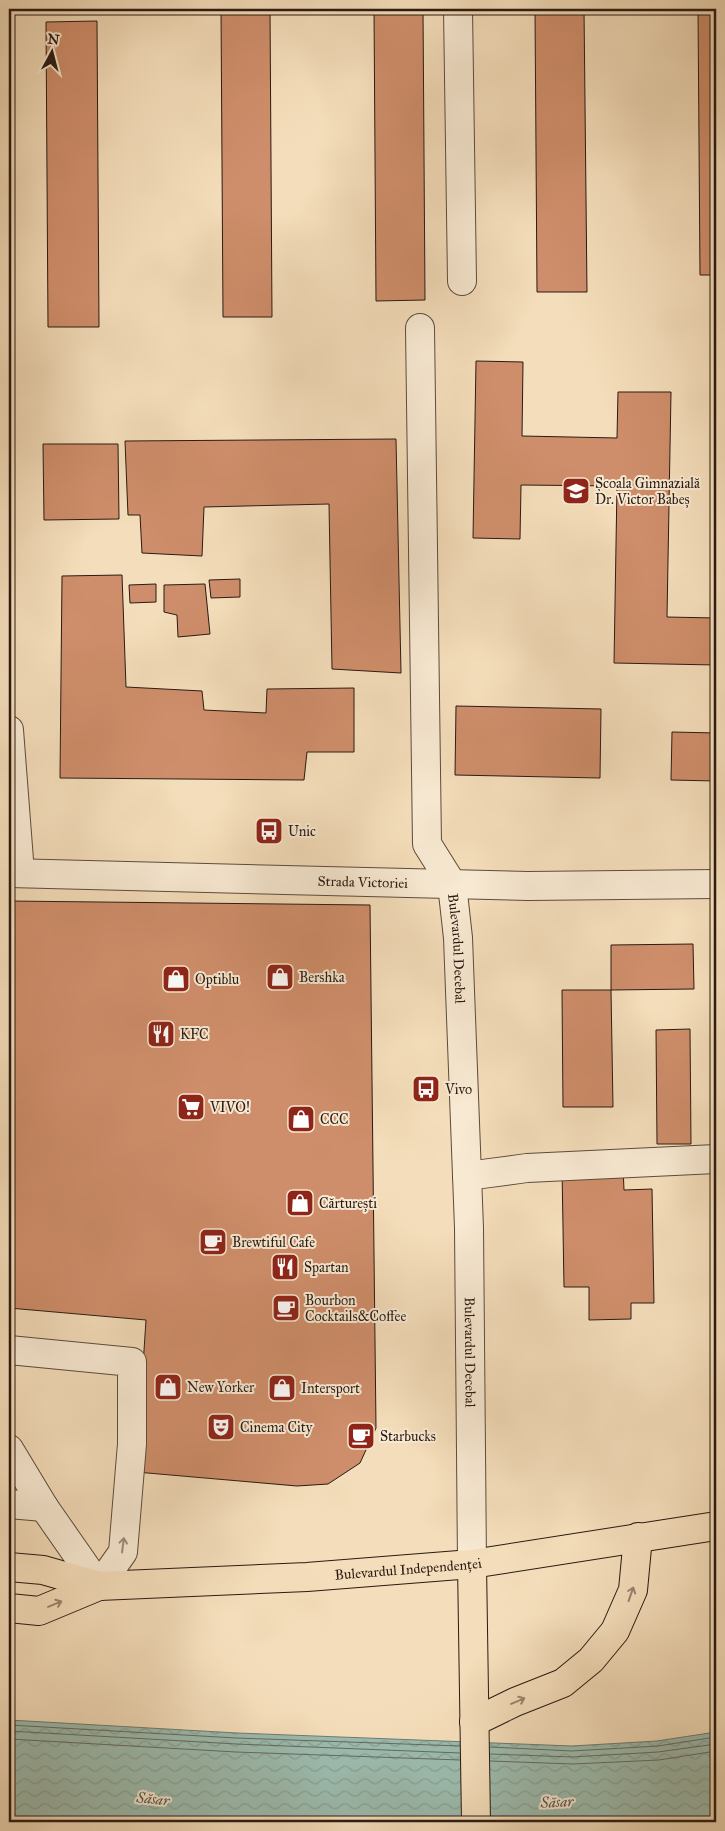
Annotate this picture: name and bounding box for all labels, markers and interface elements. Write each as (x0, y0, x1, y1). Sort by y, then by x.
north arrow (28, 28, 78, 78)
text: N (47, 30, 61, 49)
place label: Școala Gimnazială Dr. Victor Babeș (595, 475, 700, 508)
school or university icon: Școala Gimnazială Dr. Victor Babeș (561, 476, 591, 506)
bus stop icon: Unic (254, 816, 284, 846)
place label: Unic (288, 823, 316, 840)
street label: Strada Victoriei (317, 872, 408, 891)
street label: Bulevardul Decebal (445, 893, 469, 1004)
shop icon: Bershka (265, 962, 295, 992)
shop icon: Optiblu (161, 964, 191, 994)
place label: Bershka (299, 969, 345, 986)
place label: Optiblu (195, 971, 240, 988)
restaurant icon: KFC (146, 1019, 176, 1049)
place label: KFC (180, 1026, 209, 1043)
bus stop icon: Vivo (411, 1074, 441, 1104)
place label: Vivo (444, 1081, 472, 1098)
supermarket icon: VIVO! (176, 1092, 206, 1122)
place label: VIVO! (209, 1099, 250, 1116)
shop icon: CCC (286, 1104, 316, 1134)
place label: CCC (320, 1111, 349, 1128)
shop icon: Cărturești (285, 1188, 315, 1218)
place label: Cărturești (319, 1195, 377, 1212)
cafe icon: Brewtiful Cafe (198, 1227, 228, 1257)
place label: Brewtiful Cafe (232, 1234, 315, 1251)
restaurant icon: Spartan (270, 1252, 300, 1282)
place label: Spartan (304, 1259, 349, 1276)
place label: Bourbon Cocktails&Coffee (305, 1292, 406, 1325)
cafe icon: Bourbon Cocktails&Coffee (271, 1293, 301, 1323)
street label: Bulevardul Decebal (461, 1297, 479, 1408)
shop icon: New Yorker (153, 1372, 183, 1402)
shop icon: Intersport (267, 1373, 297, 1403)
place label: New Yorker (187, 1379, 255, 1396)
place label: Intersport (301, 1380, 360, 1397)
theatre icon: Cinema City (206, 1412, 236, 1442)
place label: Cinema City (240, 1419, 313, 1436)
cafe icon: Starbucks (346, 1421, 376, 1451)
place label: Starbucks (380, 1428, 436, 1445)
one-way arrow (118, 1537, 128, 1553)
street label: Bulevardul Independenței (334, 1554, 483, 1583)
one-way arrow (626, 1586, 636, 1602)
one-way arrow (47, 1599, 62, 1609)
one-way arrow (510, 1696, 525, 1705)
water label: Săsar (135, 1788, 171, 1810)
water label: Săsar (539, 1792, 575, 1812)

